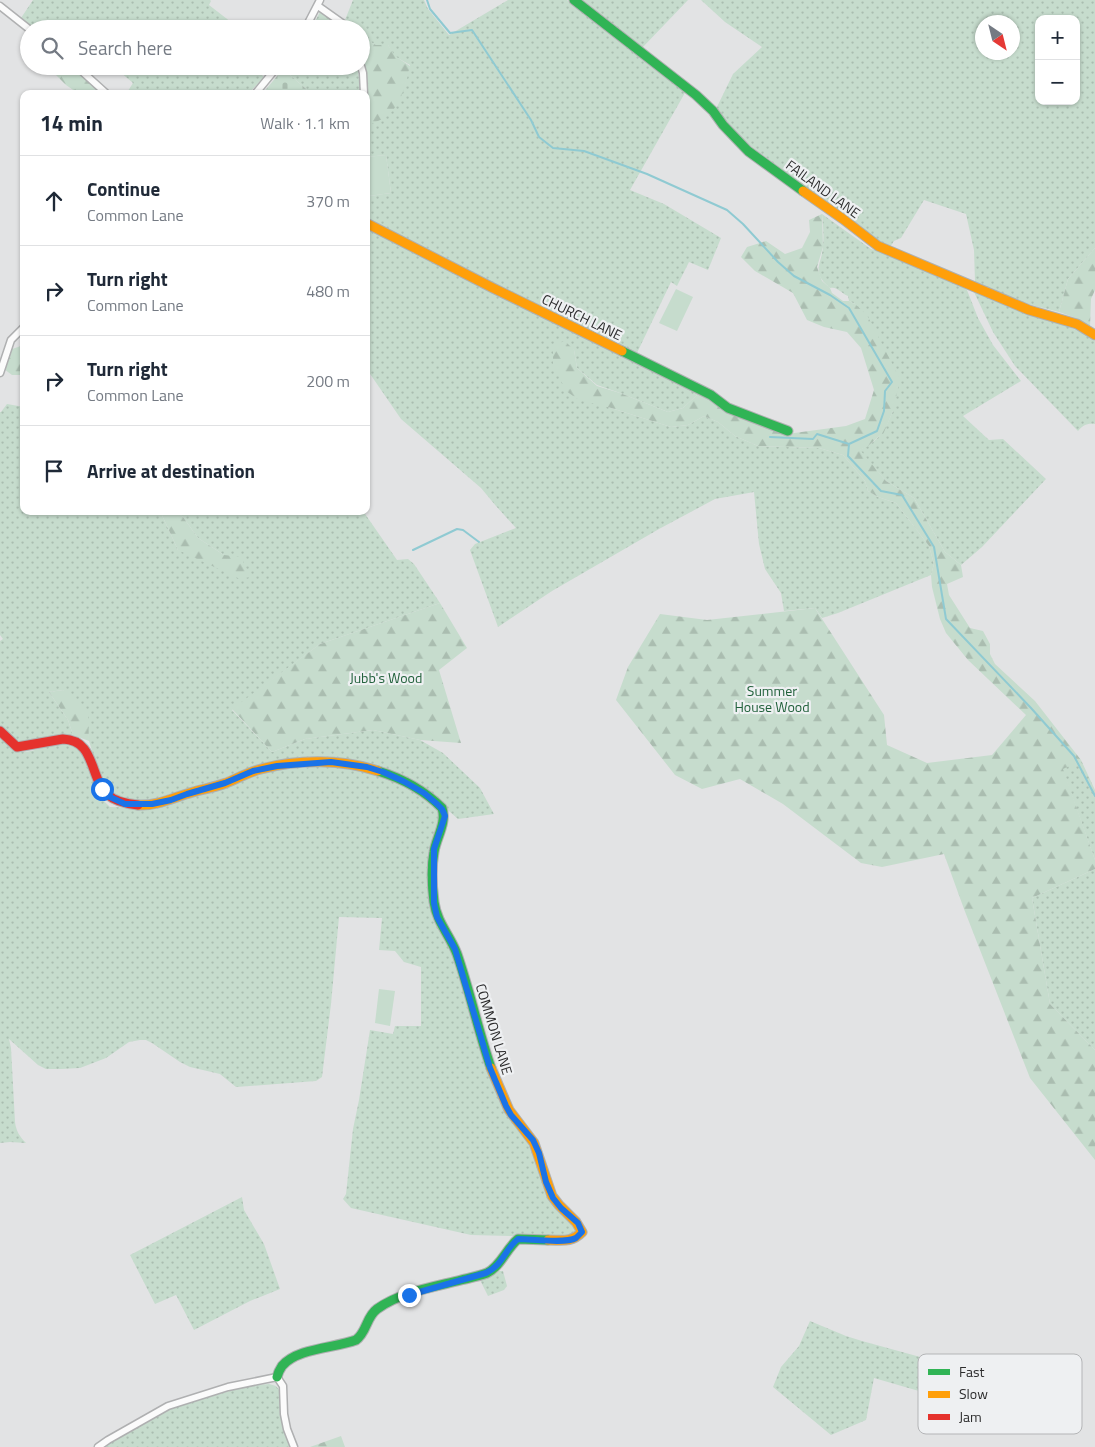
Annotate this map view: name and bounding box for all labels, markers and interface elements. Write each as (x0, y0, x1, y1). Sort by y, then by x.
north arrow (975, 15, 1020, 60)
map controls (1035, 15, 1080, 105)
button: + (1035, 15, 1080, 60)
search box (20, 20, 370, 75)
text: Search here (78, 33, 172, 62)
icon: search (38, 34, 66, 62)
button: − (1035, 60, 1080, 105)
text: 14 min (40, 107, 103, 139)
text: Walk · 1.1 km (260, 111, 350, 135)
street label: FAILAND LANE (782, 154, 865, 223)
text: Continue (87, 174, 160, 203)
icon: ahead (40, 187, 68, 215)
text: 370 m (306, 189, 350, 213)
text: Common Lane (87, 203, 184, 227)
text: Turn right (87, 264, 168, 293)
icon: right (40, 277, 68, 305)
text: 480 m (306, 279, 350, 303)
street label: CHURCH LANE (538, 288, 626, 345)
text: Common Lane (87, 293, 184, 317)
text: Turn right (87, 354, 168, 383)
icon: right (40, 367, 68, 395)
text: 200 m (306, 369, 350, 393)
text: Common Lane (87, 383, 184, 407)
text: Arrive at destination (87, 456, 255, 485)
icon: arrive (40, 457, 68, 485)
park label: Jubb's Wood (350, 667, 422, 688)
park label: Summer House Wood (734, 680, 810, 717)
route start (91, 778, 114, 801)
street label: COMMON LANE (471, 981, 518, 1077)
route end (398, 1284, 421, 1307)
legend (918, 1354, 1082, 1434)
text: Fast (959, 1361, 984, 1382)
text: Slow (959, 1383, 988, 1404)
text: Jam (959, 1406, 982, 1427)

